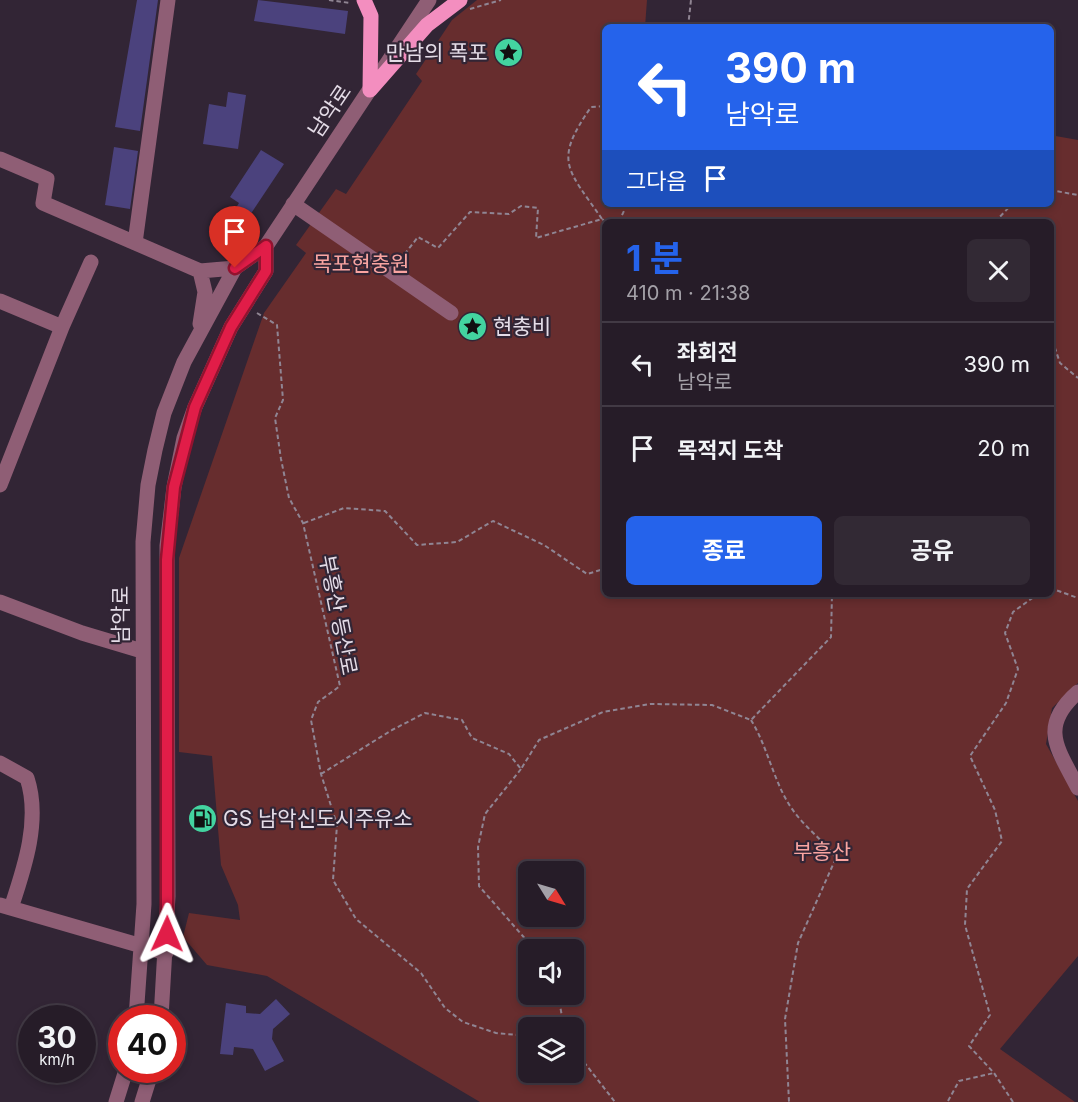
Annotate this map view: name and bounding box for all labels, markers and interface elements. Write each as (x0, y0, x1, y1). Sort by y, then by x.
place icon: 만남의 폭포 (493, 37, 525, 69)
place label: 만남의 폭포 (385, 40, 488, 65)
text: 390 m (725, 42, 856, 93)
icon: left (626, 48, 704, 126)
street label: 남악로 (303, 80, 356, 142)
text: 남악로 (725, 98, 800, 131)
icon: arrive (699, 162, 732, 195)
text: 그다음 (626, 168, 687, 194)
pin (209, 206, 260, 268)
icon: arrive (218, 215, 251, 248)
text: 1 분 (626, 236, 683, 280)
button: close (967, 239, 1030, 302)
park label: 목포현충원 (313, 251, 409, 276)
text: 410 m · 21:38 (626, 281, 750, 305)
place icon: 현충비 (456, 311, 488, 343)
place label: 현충비 (493, 314, 551, 339)
text: 좌회전 (677, 339, 738, 365)
icon: left (626, 348, 659, 381)
text: 390 m (963, 351, 1030, 377)
text: 남악로 (677, 370, 732, 394)
icon: arrive (626, 432, 659, 465)
text: 20 m (977, 435, 1030, 461)
text: 목적지 도착 (677, 437, 783, 463)
button: 종료 (626, 516, 822, 585)
button: 공유 (834, 516, 1030, 585)
street label: 부흥산 등산로 (315, 553, 362, 677)
street label: 남악로 (108, 586, 133, 644)
fuel station icon: GS 남악신도시주유소 (186, 803, 218, 835)
place label: GS 남악신도시주유소 (223, 806, 413, 831)
park label: 부흥산 (793, 839, 851, 864)
north arrow (518, 861, 584, 927)
map controls (518, 861, 584, 1083)
position arrow (135, 902, 199, 966)
button: sound (518, 939, 584, 1005)
speed limit sign: 40 (108, 1005, 186, 1083)
button: layers (518, 1017, 584, 1083)
text: 30 (37, 1019, 77, 1055)
text: km/h (39, 1050, 75, 1069)

